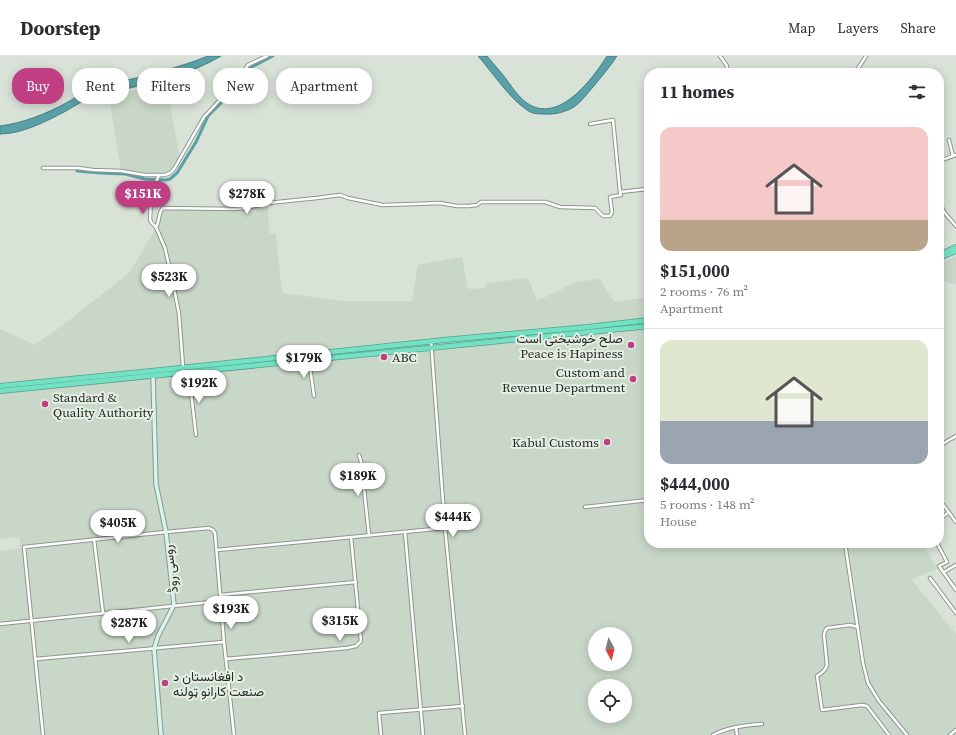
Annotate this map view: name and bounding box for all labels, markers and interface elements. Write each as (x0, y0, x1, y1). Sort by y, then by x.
text: Doorstep (20, 15, 100, 41)
text: Map (788, 18, 815, 38)
text: Layers (837, 18, 879, 38)
text: Share (901, 18, 936, 38)
chip: Buy (12, 68, 64, 104)
chip: Rent (72, 68, 129, 104)
chip: Filters (137, 68, 205, 104)
chip: New (213, 68, 268, 104)
chip: Apartment (276, 68, 372, 104)
text: 11 homes (660, 80, 734, 104)
icon: filters (906, 81, 928, 103)
icon: home (758, 153, 830, 225)
pin: $151K (115, 181, 171, 215)
pin: $278K (219, 181, 275, 215)
text: $151K (124, 185, 162, 202)
text: $278K (228, 185, 266, 202)
text: $151,000 (660, 259, 730, 283)
pin: $523K (141, 264, 197, 298)
text: $523K (150, 268, 188, 285)
text: 2 rooms · 76 m² (660, 283, 748, 300)
text: Apartment (660, 300, 723, 317)
place label: صلح خوشبختی است Peace is Hapiness (516, 330, 623, 362)
marker: صلح خوشبختی است Peace is Hapiness (626, 340, 636, 350)
pin: $179K (276, 345, 332, 379)
text: $179K (285, 349, 323, 366)
place label: ABC (392, 349, 417, 366)
marker: ABC (379, 352, 389, 362)
place label: Custom and Revenue Department (502, 364, 626, 396)
icon: home (758, 366, 830, 438)
pin: $192K (171, 370, 227, 404)
text: $192K (180, 374, 218, 391)
marker: Custom and Revenue Department (628, 374, 638, 384)
place label: Standard & Quality Authority (53, 389, 154, 421)
marker: Standard & Quality Authority (40, 399, 50, 409)
place label: Kabul Customs (512, 434, 599, 451)
marker: Kabul Customs (602, 437, 612, 447)
pin: $189K (330, 463, 386, 497)
text: $189K (339, 467, 377, 484)
text: $444,000 (660, 472, 730, 496)
text: 5 rooms · 148 m² (660, 496, 755, 513)
pin: $444K (425, 504, 481, 538)
text: $444K (434, 508, 472, 525)
pin: $405K (90, 510, 146, 544)
text: House (660, 513, 697, 530)
text: $405K (99, 514, 137, 531)
street label: روسی روڈ (159, 544, 182, 594)
pin: $193K (203, 596, 259, 630)
text: $193K (212, 600, 250, 617)
pin: $315K (312, 608, 368, 642)
pin: $287K (101, 610, 157, 644)
text: $315K (321, 612, 359, 629)
text: $287K (110, 614, 148, 631)
north arrow (588, 627, 632, 671)
map controls (588, 627, 632, 723)
place label: د افغانستان د صنعت کارانو ټولنه (173, 668, 264, 700)
marker: د افغانستان د صنعت کارانو ټولنه (160, 678, 170, 688)
button: locate (588, 679, 632, 723)

